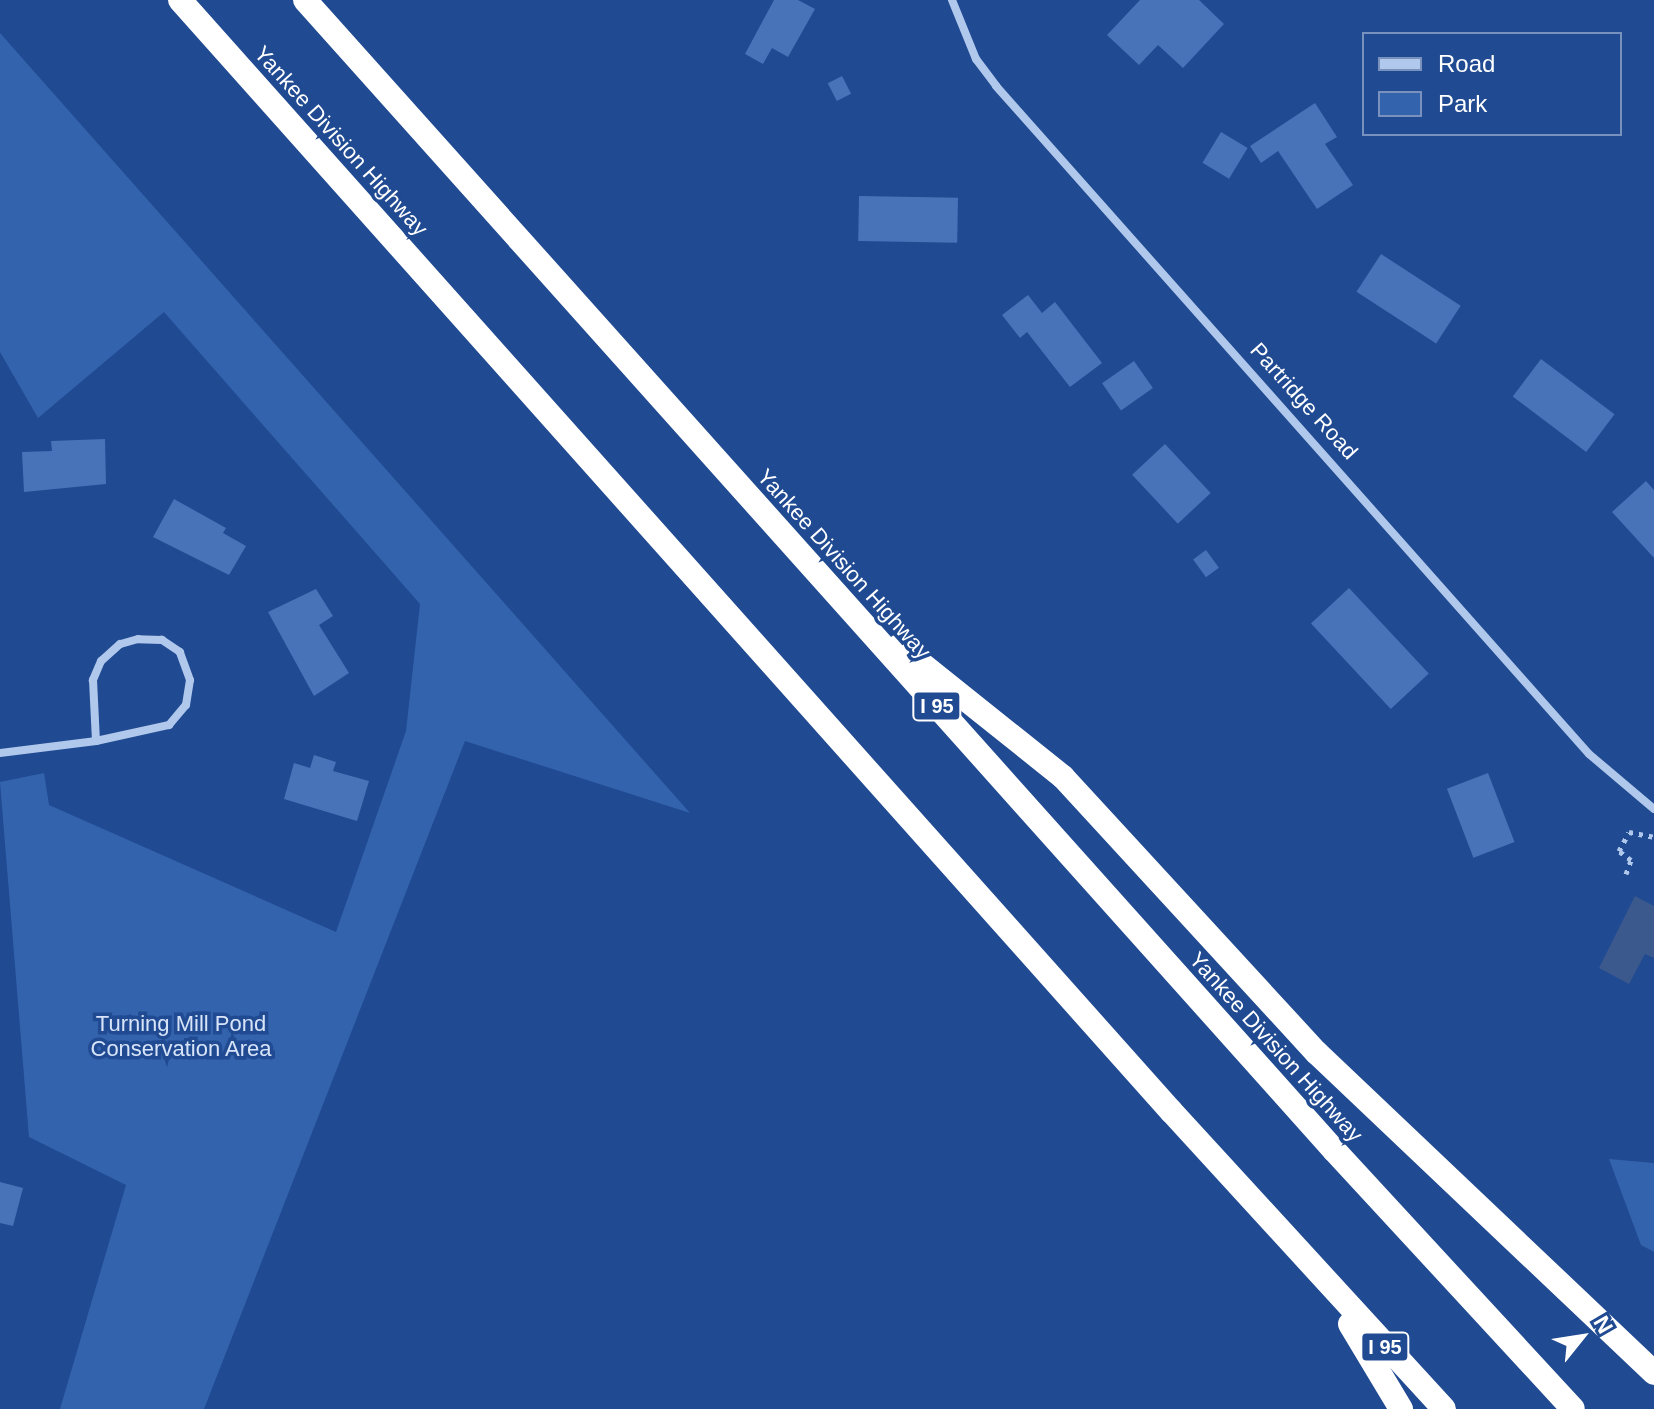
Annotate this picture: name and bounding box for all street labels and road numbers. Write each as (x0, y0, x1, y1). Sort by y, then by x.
street label: Yankee Division Highway (249, 41, 433, 241)
street label: Partridge Road (1245, 337, 1363, 465)
street label: Yankee Division Highway (752, 464, 936, 664)
road number: I 95 (911, 690, 963, 722)
street label: Yankee Division Highway (1184, 947, 1368, 1147)
road number: I 95 (1359, 1331, 1411, 1363)

